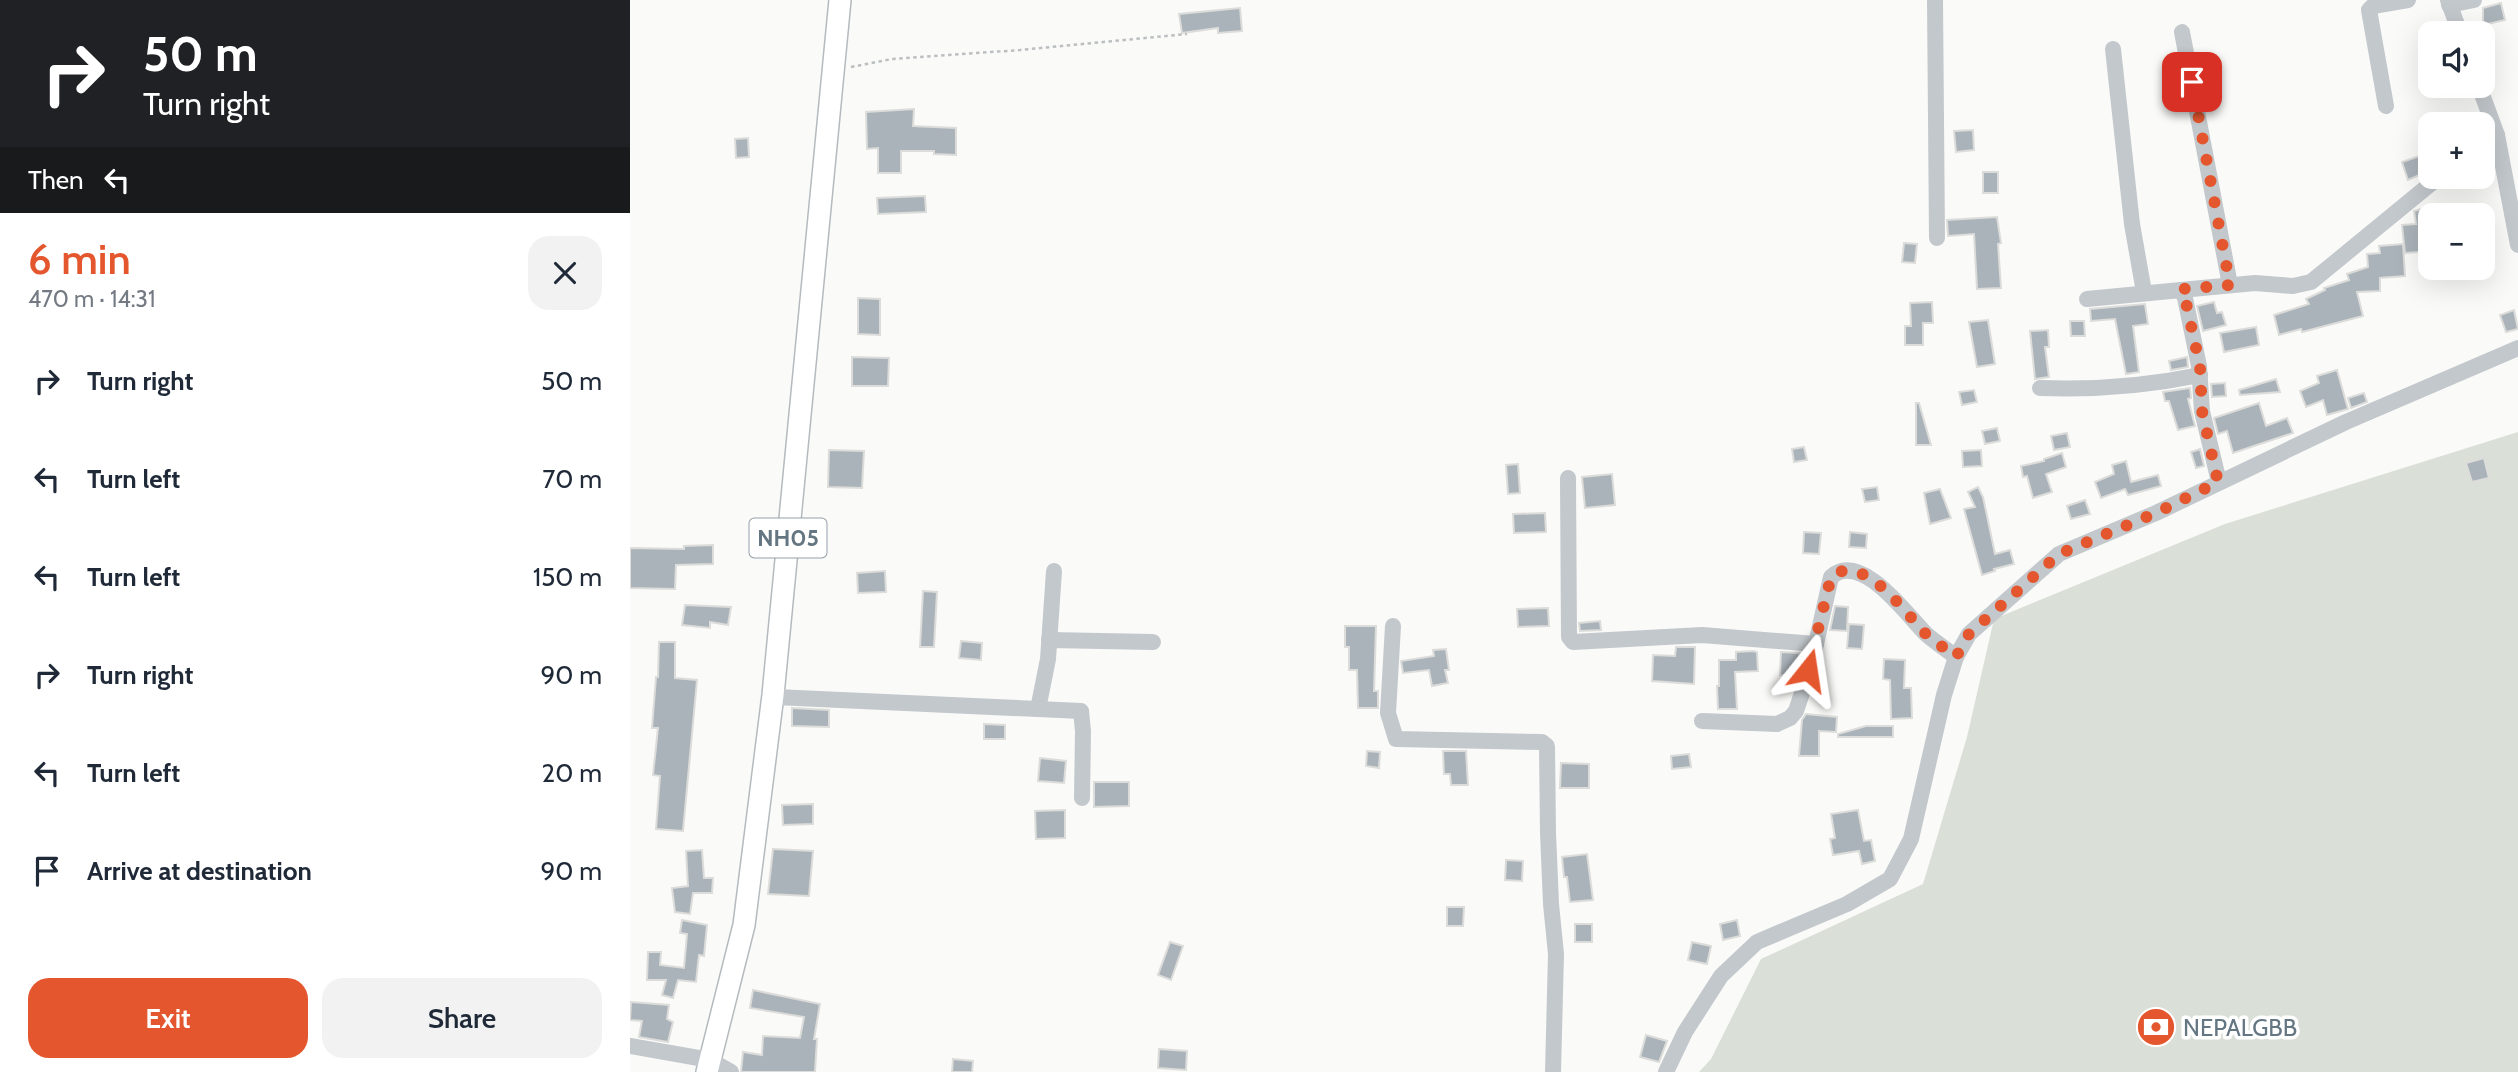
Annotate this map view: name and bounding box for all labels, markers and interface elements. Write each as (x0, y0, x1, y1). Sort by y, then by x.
map controls (2418, 21, 2495, 280)
button: sound (2418, 21, 2495, 98)
text: 50 m (143, 24, 258, 83)
icon: right (28, 28, 119, 119)
pin (2162, 52, 2222, 112)
icon: arrive (2173, 63, 2211, 101)
text: Turn right (143, 84, 270, 123)
button: + (2418, 112, 2495, 189)
icon: left (98, 161, 136, 199)
text: Then (28, 164, 84, 196)
button: − (2418, 203, 2495, 280)
text: 6 min (28, 233, 131, 285)
button: close (528, 236, 602, 310)
text: 470 m · 14:31 (28, 285, 155, 313)
icon: right (28, 362, 66, 400)
text: Turn right (87, 365, 193, 397)
text: 50 m (541, 365, 602, 397)
icon: left (28, 460, 66, 498)
text: Turn left (87, 463, 180, 495)
text: 70 m (542, 463, 602, 495)
road number: NH05 (750, 518, 826, 558)
icon: left (28, 558, 66, 596)
text: Turn left (87, 561, 180, 593)
text: 150 m (533, 561, 602, 593)
position arrow (1771, 633, 1845, 707)
icon: right (28, 656, 66, 694)
text: Turn right (87, 659, 193, 691)
text: 90 m (540, 659, 602, 691)
icon: left (28, 754, 66, 792)
text: Turn left (87, 757, 180, 789)
text: 20 m (542, 757, 602, 789)
icon: arrive (28, 852, 66, 890)
text: Arrive at destination (87, 855, 312, 887)
text: 90 m (540, 855, 602, 887)
button: Exit (28, 978, 308, 1058)
button: Share (322, 978, 602, 1058)
bank icon: NEPALGBB (2135, 1006, 2177, 1048)
place label: NEPALGBB (2183, 1013, 2297, 1042)

